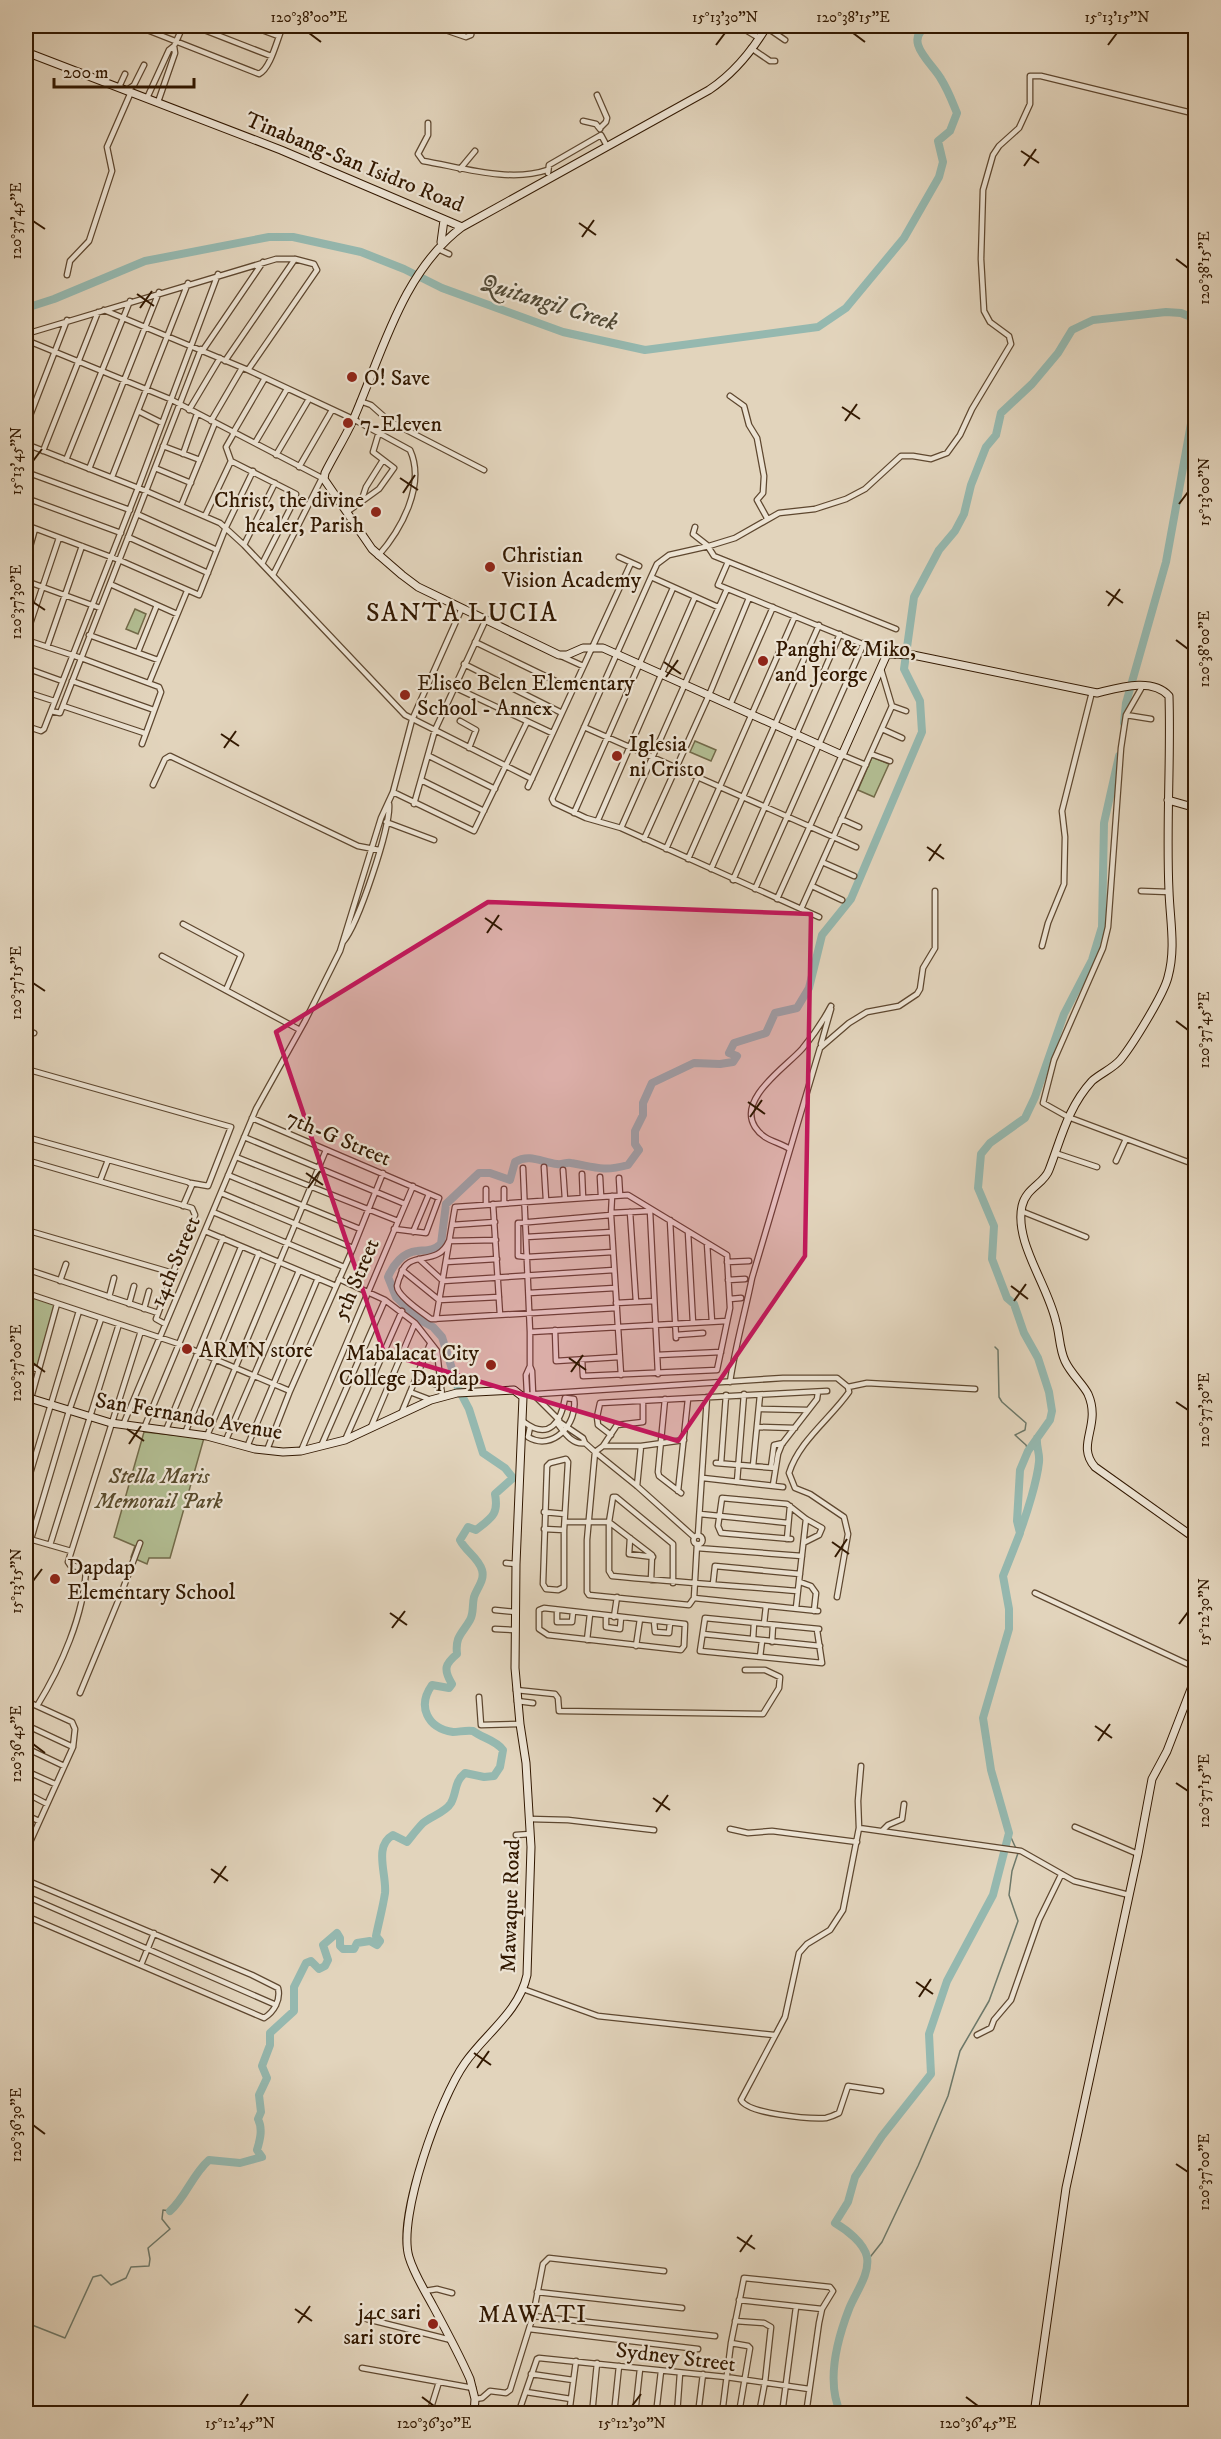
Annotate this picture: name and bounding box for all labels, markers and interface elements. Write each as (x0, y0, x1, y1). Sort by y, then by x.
text: 120°38'00"E (271, 8, 348, 27)
text: 15°13'30"N (692, 8, 758, 27)
text: 120°38'15"E (816, 8, 890, 27)
text: 15°13'15"N (1084, 8, 1150, 27)
scale bar (54, 51, 194, 89)
text: 200 m (63, 62, 109, 84)
street label: Tinabang-San Isidro Road (241, 106, 468, 219)
text: 120°37'45"E (7, 182, 26, 260)
text: 120°38'15"E (1195, 231, 1214, 305)
water label: Quitangil Creek (476, 268, 621, 338)
place label: O! Save (364, 365, 430, 392)
marker: O! Save (345, 370, 359, 384)
place label: 7-Eleven (360, 411, 442, 438)
marker: 7-Eleven (341, 416, 355, 430)
text: 15°13'45"N (7, 427, 26, 495)
text: 15°13'00"N (1195, 458, 1214, 526)
place label: Christ, the divine healer, Parish (214, 487, 364, 539)
marker: Christ, the divine healer, Parish (369, 505, 383, 519)
place label: Christian Vision Academy (501, 542, 642, 594)
marker: Christian Vision Academy (483, 560, 497, 574)
text: 120°37'30"E (7, 564, 26, 639)
district label: SANTA LUCIA (366, 597, 558, 630)
text: 120°38'00"E (1195, 610, 1214, 687)
place label: Panghi & Miko, and Jeorge (775, 636, 916, 688)
marker: Panghi & Miko, and Jeorge (756, 654, 770, 668)
place label: Eliseo Belen Elementary School - Annex (417, 670, 635, 722)
marker: Eliseo Belen Elementary School - Annex (398, 688, 412, 702)
place label: Iglesia ni Cristo (629, 731, 704, 783)
marker: Iglesia ni Cristo (610, 749, 624, 763)
text: 120°37'15"E (7, 946, 26, 1020)
text: 120°37'45"E (1195, 991, 1214, 1069)
street label: 7th-G Street (282, 1104, 395, 1173)
street label: 14th Street (144, 1212, 207, 1311)
street label: 5th Street (327, 1235, 386, 1325)
text: 120°37'00"E (7, 1324, 26, 1402)
place label: ARMN store (199, 1337, 313, 1364)
place label: Mabalacat City College Dapdap (339, 1340, 480, 1392)
marker: ARMN store (180, 1342, 194, 1356)
marker: Mabalacat City College Dapdap (484, 1358, 498, 1372)
text: 120°37'30"E (1195, 1372, 1214, 1447)
street label: San Fernando Avenue (93, 1387, 284, 1446)
park label: Stella Maris Memorail Park (93, 1463, 224, 1515)
text: 15°13'15"N (7, 1548, 26, 1614)
place label: Dapdap Elementary School (67, 1554, 236, 1606)
marker: Dapdap Elementary School (48, 1572, 62, 1586)
text: 15°12'30"N (1195, 1578, 1214, 1646)
text: 120°36'45"E (7, 1705, 26, 1783)
text: 120°37'15"E (1195, 1754, 1214, 1828)
street label: Mawaque Road (495, 1839, 526, 1973)
text: 120°36'30"E (7, 2087, 26, 2162)
text: 120°37'00"E (1195, 2133, 1214, 2211)
place label: j4c sari sari store (343, 2299, 421, 2351)
district label: MAWATI (478, 2300, 588, 2330)
marker: j4c sari sari store (426, 2317, 440, 2331)
street label: Sydney Street (614, 2337, 737, 2378)
text: 15°12'45"N (205, 2414, 275, 2433)
text: 120°36'30"E (397, 2414, 472, 2433)
text: 15°12'30"N (598, 2414, 666, 2433)
text: 120°36'45"E (939, 2414, 1017, 2433)

